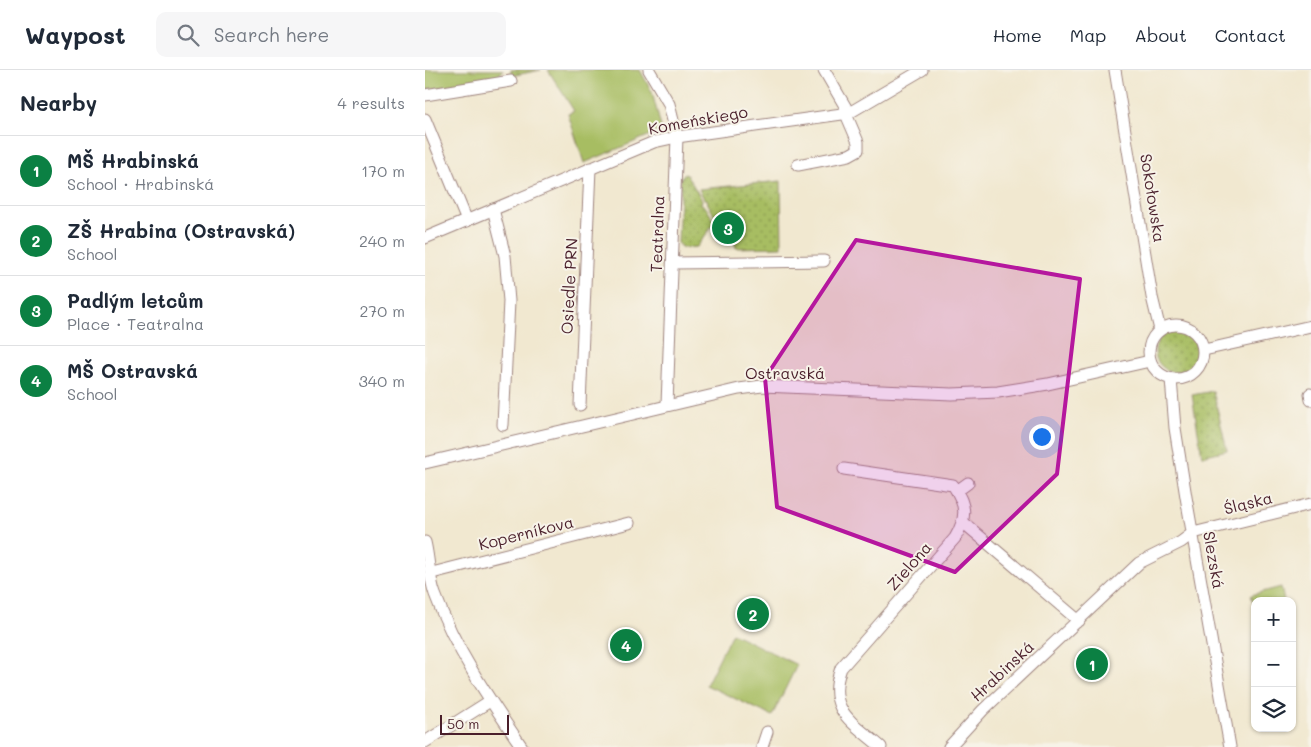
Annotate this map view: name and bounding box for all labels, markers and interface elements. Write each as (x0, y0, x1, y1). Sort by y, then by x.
search box (156, 12, 506, 57)
text: Waypost (25, 19, 126, 50)
icon: search (174, 21, 202, 49)
text: Search here (214, 22, 329, 47)
text: Home (993, 23, 1042, 47)
text: Map (1070, 23, 1106, 47)
text: About (1134, 23, 1187, 47)
text: Contact (1215, 23, 1286, 47)
text: Nearby (20, 89, 97, 116)
text: 4 results (337, 92, 405, 113)
street label: Komeńskiego (647, 100, 749, 139)
text: MŠ Hrabinská (67, 148, 199, 173)
street label: Sokołowska (1136, 152, 1171, 244)
text: 1 (32, 160, 40, 181)
text: 170 m (361, 160, 405, 181)
text: School · Hrabinská (67, 173, 214, 194)
street label: Teatralna (645, 195, 668, 273)
pin: 3 (712, 209, 744, 247)
text: ZŠ Hrabina (Ostravská) (67, 218, 295, 243)
text: 2 (32, 230, 40, 251)
text: 240 m (359, 230, 405, 251)
street label: Osiedle PRN (555, 237, 582, 335)
text: School (67, 243, 117, 264)
text: Padlým letcům (67, 288, 203, 313)
text: 3 (31, 300, 41, 321)
text: 270 m (359, 300, 405, 321)
text: Place · Teatralna (67, 313, 204, 334)
text: MŠ Ostravská (67, 358, 198, 383)
street label: Ostravská (745, 362, 825, 383)
text: 4 (31, 370, 41, 391)
text: 340 m (358, 370, 405, 391)
text: School (67, 383, 117, 404)
your location (1029, 424, 1055, 450)
street label: Śląska (1221, 486, 1274, 519)
street label: Koperníkova (476, 511, 576, 554)
street label: Slezská (1199, 529, 1230, 590)
street label: Zielona (882, 537, 936, 594)
pin: 2 (737, 595, 769, 633)
map controls (1251, 597, 1296, 732)
button: + (1251, 597, 1296, 642)
pin: 4 (610, 626, 642, 664)
street label: Hrabinská (965, 636, 1038, 705)
button: − (1251, 642, 1296, 687)
pin: 1 (1076, 645, 1108, 683)
button: layers (1251, 687, 1296, 732)
scale bar (440, 712, 509, 735)
text: 50 m (447, 714, 479, 733)

